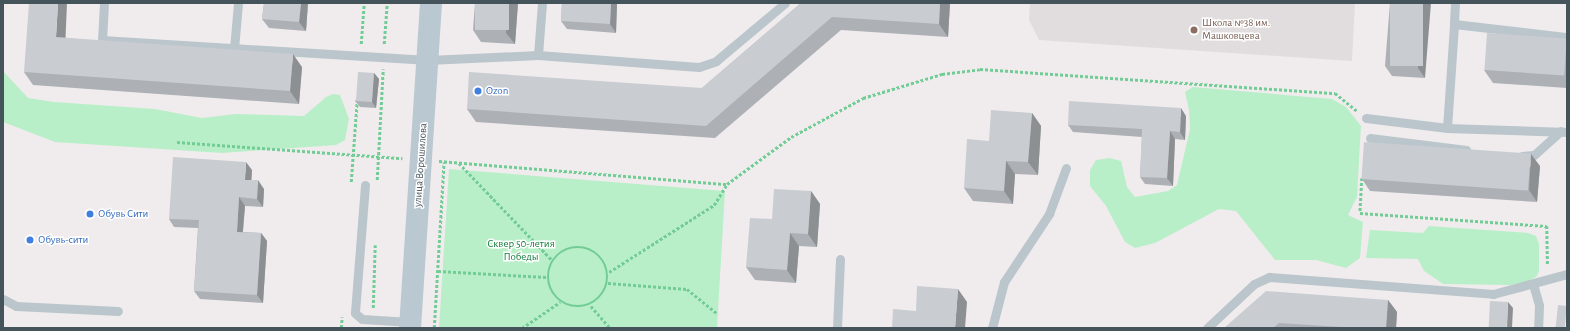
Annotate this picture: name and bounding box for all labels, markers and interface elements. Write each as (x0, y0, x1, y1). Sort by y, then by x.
place label: Школа №38 им. Машковцева (1202, 17, 1270, 43)
marker: Школа №38 им. Машковцева (1189, 25, 1199, 35)
place label: Ozon (486, 84, 508, 98)
marker: Ozon (473, 86, 483, 96)
street label: улица Ворошилова (411, 123, 431, 207)
place label: Обувь Сити (98, 207, 148, 221)
marker: Обувь Сити (85, 209, 95, 219)
place label: Обувь-сити (38, 233, 88, 247)
marker: Обувь-сити (25, 235, 35, 245)
park label: Сквер 50-летия Победы (487, 238, 555, 264)

